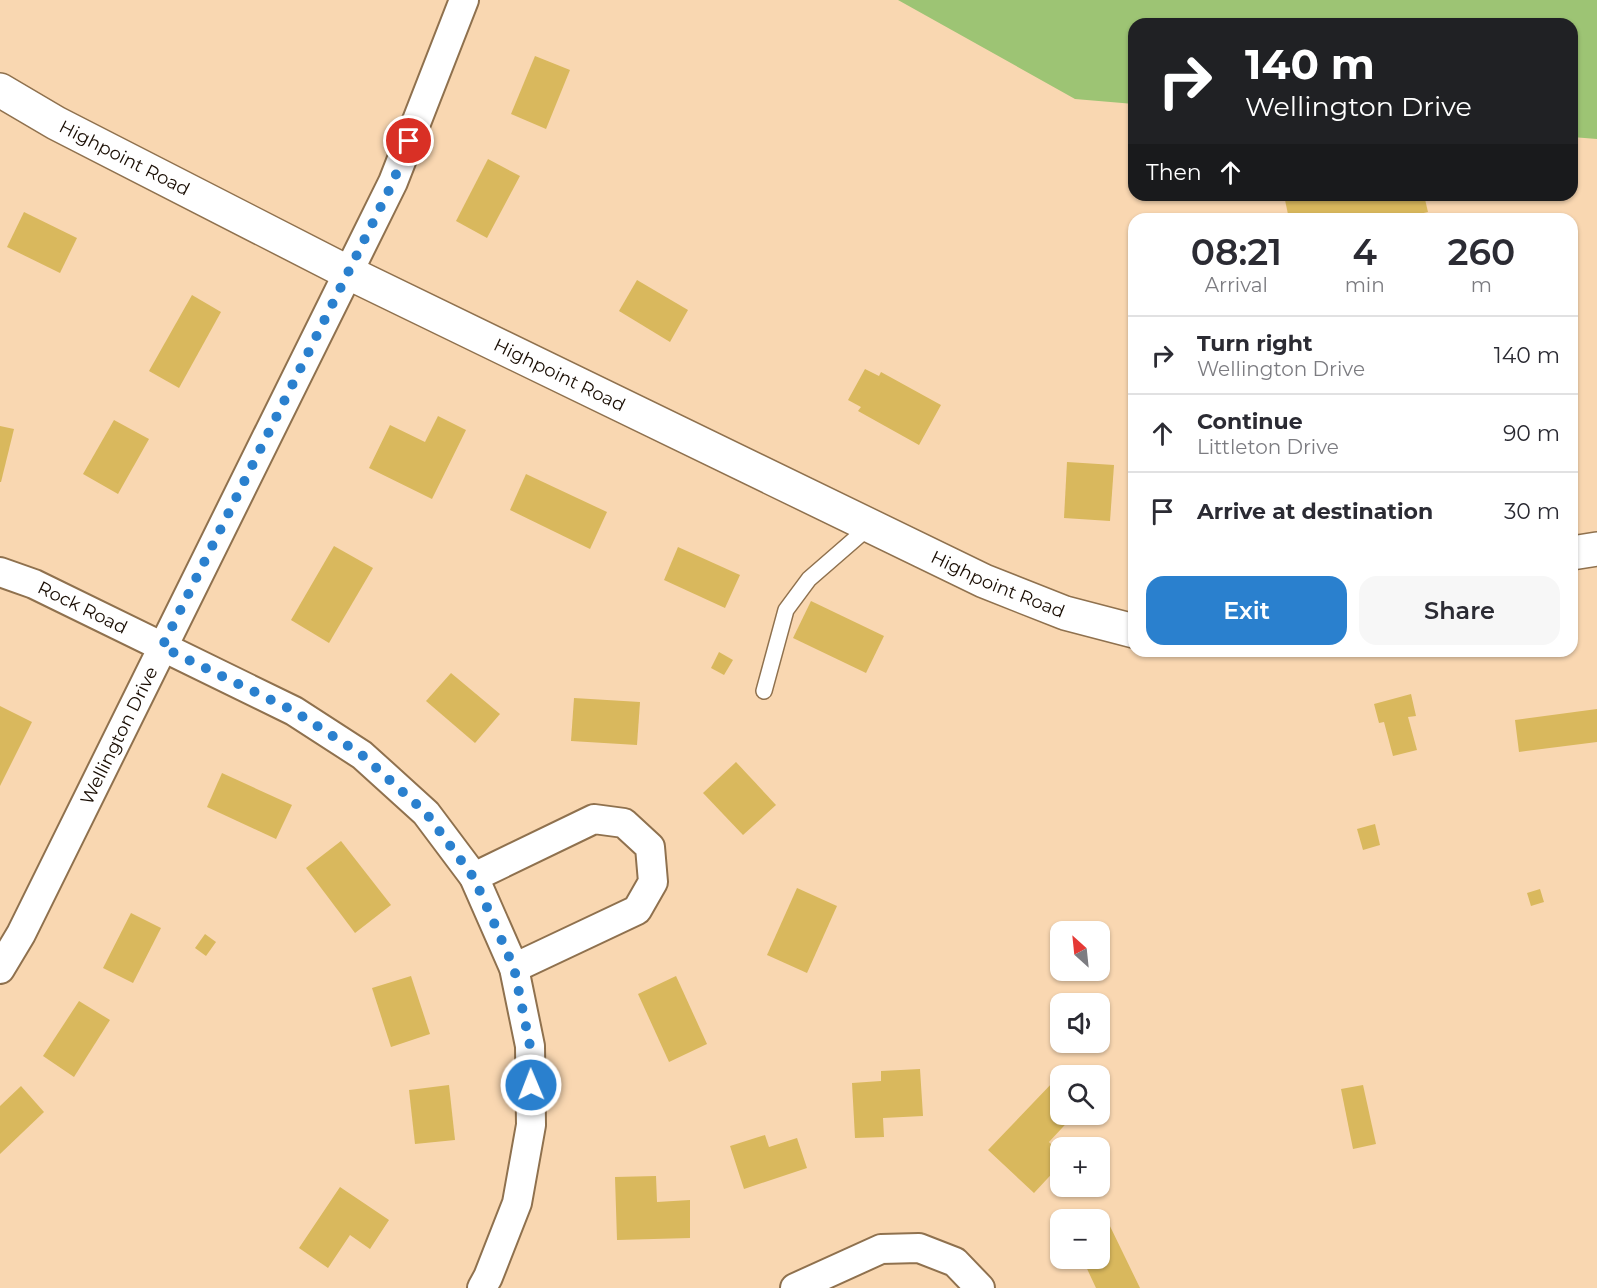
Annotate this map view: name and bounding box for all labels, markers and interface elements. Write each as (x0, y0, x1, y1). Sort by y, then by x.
text: 140 m (1245, 38, 1375, 90)
icon: right (1146, 42, 1224, 120)
text: Wellington Drive (1245, 90, 1472, 123)
pin (383, 115, 434, 166)
street label: Highpoint Road (56, 116, 193, 201)
icon: arrive (392, 124, 425, 157)
icon: ahead (1214, 156, 1247, 189)
text: Then (1146, 159, 1202, 186)
text: 08:21 (1191, 230, 1282, 274)
text: 4 (1352, 230, 1377, 274)
text: 260 (1447, 230, 1515, 274)
text: Arrival (1205, 273, 1268, 297)
text: min (1345, 273, 1385, 297)
text: m (1471, 273, 1492, 297)
text: Turn right (1197, 330, 1312, 357)
street label: Highpoint Road (490, 334, 629, 416)
icon: right (1146, 339, 1179, 372)
text: 140 m (1494, 342, 1560, 369)
text: Wellington Drive (1197, 357, 1365, 381)
text: Continue (1197, 408, 1303, 435)
icon: ahead (1146, 417, 1179, 450)
text: 90 m (1503, 420, 1560, 447)
text: Littleton Drive (1197, 435, 1339, 459)
icon: arrive (1146, 495, 1179, 528)
text: Arrive at destination (1197, 498, 1433, 525)
text: 30 m (1504, 498, 1560, 525)
street label: Highpoint Road (927, 546, 1068, 623)
button: Exit (1146, 576, 1347, 645)
button: Share (1359, 576, 1560, 645)
street label: Rock Road (34, 577, 131, 639)
street label: Wellington Drive (76, 663, 163, 808)
north arrow (1050, 921, 1110, 981)
map controls (1050, 921, 1110, 1269)
button: sound (1050, 993, 1110, 1053)
position arrow (499, 1053, 563, 1117)
button: search (1050, 1065, 1110, 1125)
button: + (1050, 1137, 1110, 1197)
button: − (1050, 1209, 1110, 1269)

